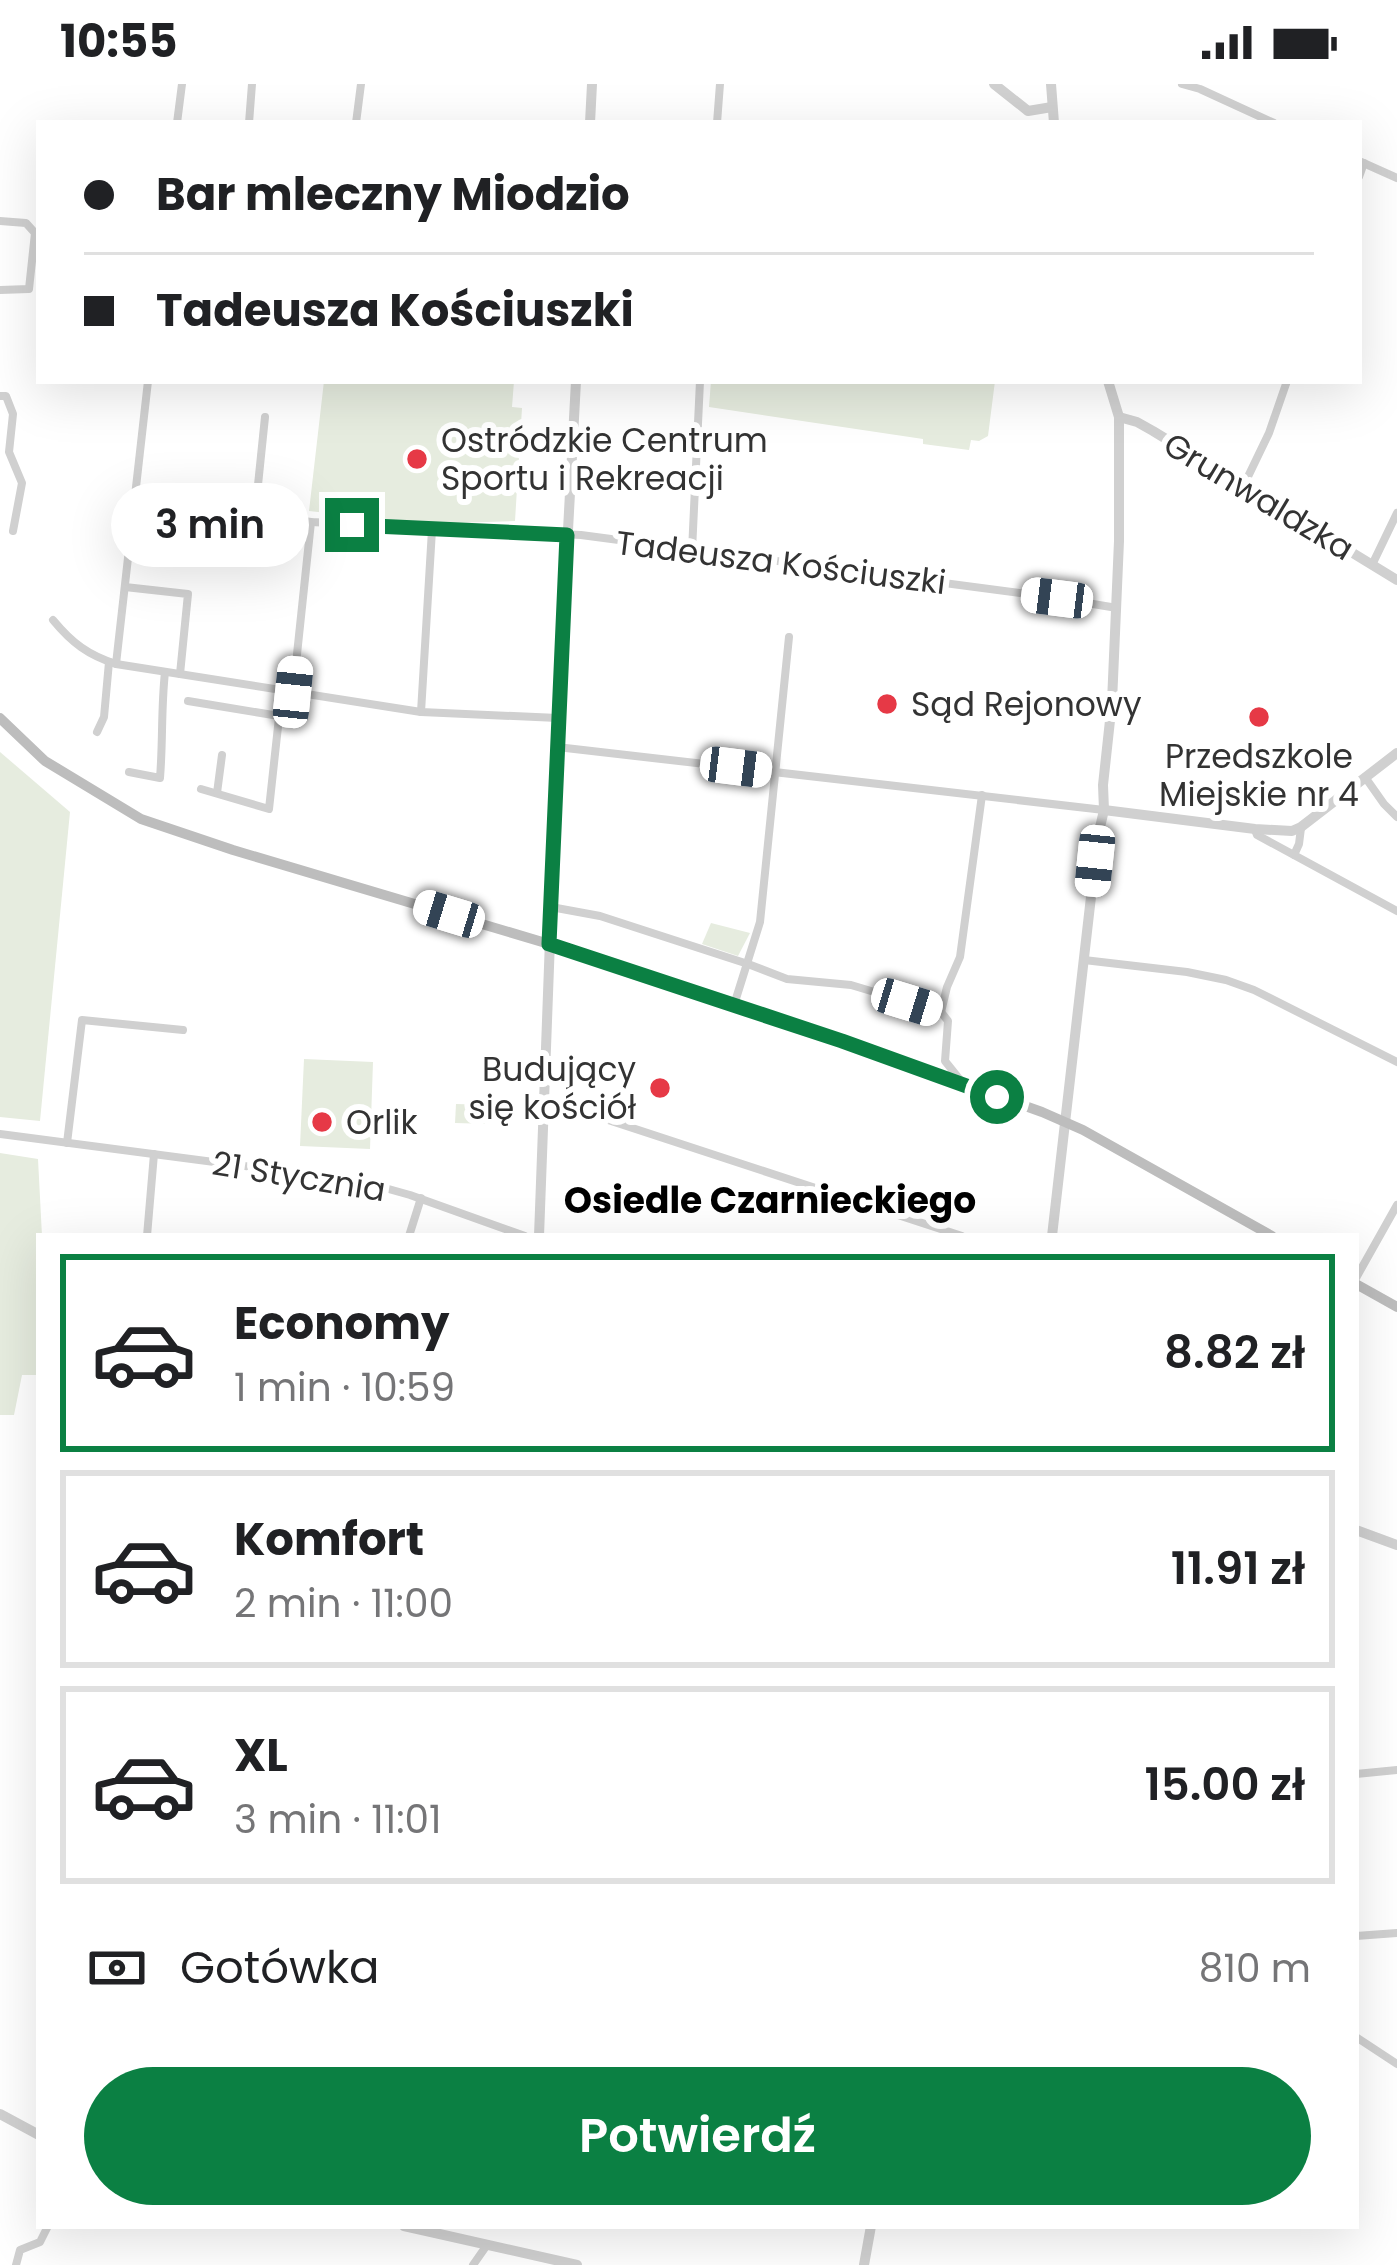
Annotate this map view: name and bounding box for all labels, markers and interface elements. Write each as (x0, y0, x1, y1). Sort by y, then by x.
text: 10:55 (60, 10, 178, 73)
text: Bar mleczny Miodzio (156, 163, 630, 226)
text: Tadeusza Kościuszki (156, 279, 634, 342)
place label: Ostródzkie Centrum Sportu i Rekreacji (441, 417, 768, 502)
street label: Grunwaldzka (1155, 421, 1363, 572)
marker: Ostródzkie Centrum Sportu i Rekreacji (404, 446, 430, 472)
callout: 3 min (112, 483, 310, 567)
text: 3 min (155, 497, 265, 552)
route end (325, 498, 379, 552)
street label: Tadeusza Kościuszki (613, 519, 949, 606)
car (1019, 576, 1095, 620)
car (271, 654, 315, 730)
place label: Sąd Rejonowy (911, 681, 1142, 728)
marker: Sąd Rejonowy (874, 691, 900, 717)
marker: Przedszkole Miejskie nr 4 (1246, 704, 1272, 730)
place label: Przedszkole Miejskie nr 4 (1159, 733, 1359, 818)
car (698, 745, 774, 789)
car (1073, 823, 1117, 899)
car (409, 886, 489, 942)
car (867, 974, 947, 1030)
place label: Budujący się kościół (468, 1046, 636, 1131)
route start (970, 1070, 1024, 1124)
marker: Budujący się kościół (647, 1075, 673, 1101)
place label: Orlik (346, 1099, 417, 1146)
marker: Orlik (309, 1109, 335, 1135)
street label: 21 Stycznia (209, 1140, 389, 1213)
district label: Osiedle Czarnieckiego (564, 1175, 976, 1226)
text: Economy (234, 1292, 449, 1355)
icon: car (90, 1299, 198, 1407)
text: 8.82 zł (1164, 1321, 1305, 1384)
text: 1 min · 10:59 (234, 1360, 455, 1415)
text: Komfort (234, 1508, 424, 1571)
icon: car (90, 1515, 198, 1623)
text: 11.91 zł (1171, 1537, 1305, 1600)
text: 2 min · 11:00 (234, 1576, 453, 1631)
text: XL (234, 1724, 288, 1787)
icon: car (90, 1731, 198, 1839)
text: 15.00 zł (1144, 1753, 1305, 1816)
text: 3 min · 11:01 (234, 1792, 441, 1847)
icon: cash (84, 1935, 150, 2001)
text: Gotówka (180, 1936, 380, 1999)
text: 810 m (1199, 1941, 1311, 1996)
button: Potwierdź (84, 2067, 1311, 2205)

